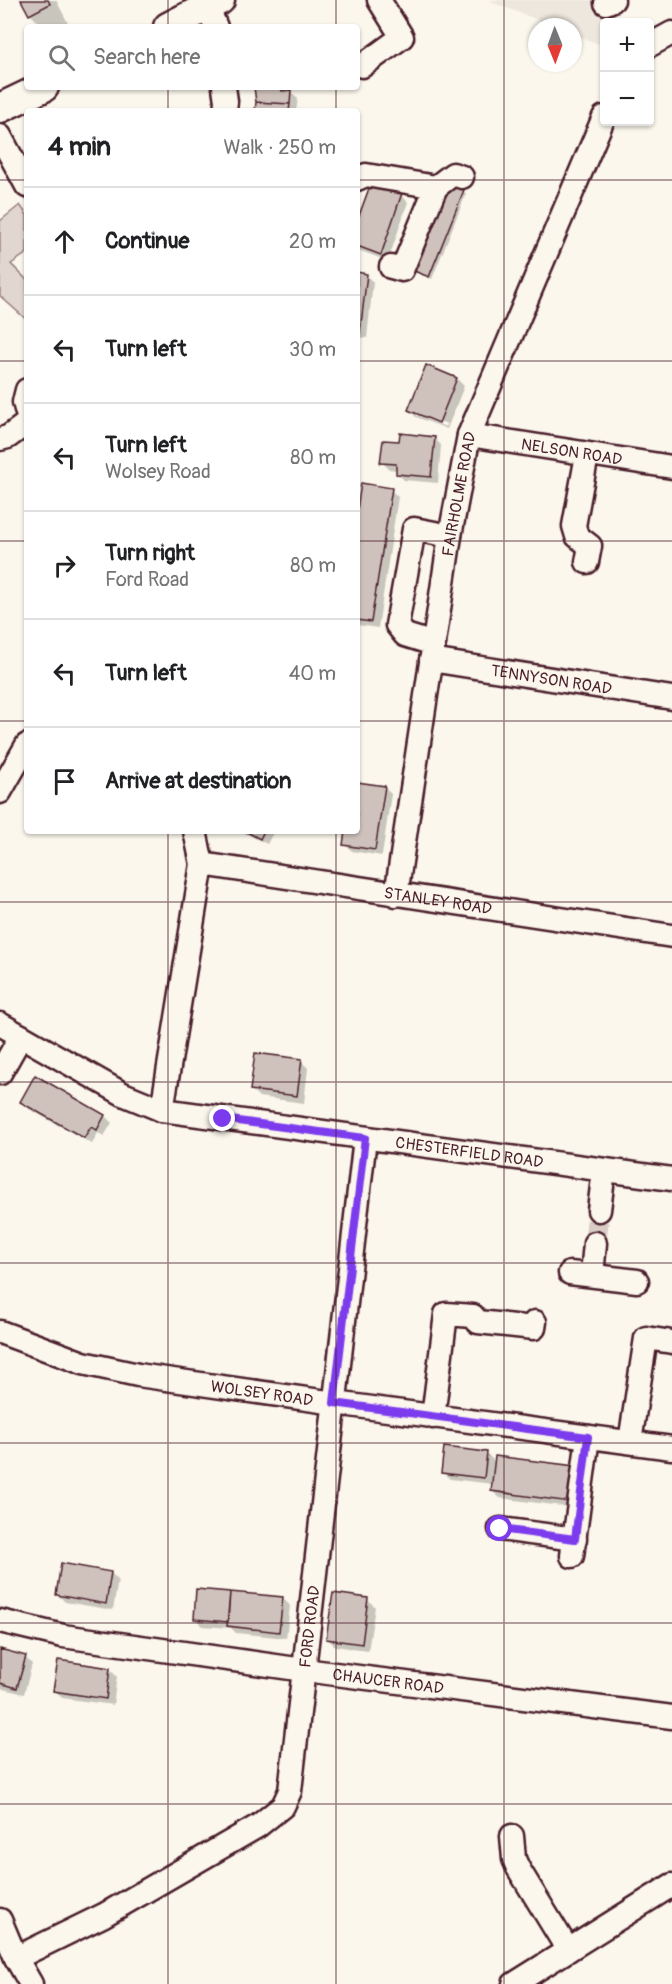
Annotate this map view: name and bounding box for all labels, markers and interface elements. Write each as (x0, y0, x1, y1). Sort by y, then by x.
north arrow (528, 18, 582, 72)
map controls (600, 18, 654, 126)
button: + (600, 18, 654, 72)
search box (24, 24, 360, 90)
icon: search (45, 41, 78, 74)
text: Search here (93, 43, 200, 71)
button: − (600, 72, 654, 126)
text: 4 min (48, 131, 111, 163)
text: Walk · 250 m (224, 135, 336, 160)
icon: ahead (48, 225, 81, 258)
text: Continue (105, 227, 189, 255)
text: 20 m (289, 229, 336, 254)
icon: left (48, 333, 81, 366)
text: Turn left (105, 335, 187, 363)
text: 30 m (289, 337, 336, 362)
street label: FAIRHOLME ROAD (438, 430, 480, 558)
text: Turn left (105, 431, 187, 459)
street label: NELSON ROAD (520, 434, 623, 470)
icon: left (48, 441, 81, 474)
text: 80 m (290, 445, 336, 470)
text: Wolsey Road (105, 459, 211, 484)
text: Turn right (105, 539, 195, 567)
icon: right (48, 549, 81, 582)
text: 80 m (290, 553, 336, 578)
text: Ford Road (105, 567, 189, 592)
icon: left (48, 657, 81, 690)
text: Turn left (105, 659, 187, 687)
text: 40 m (289, 661, 336, 686)
street label: TENNYSON ROAD (489, 661, 613, 699)
icon: arrive (48, 765, 81, 798)
text: Arrive at destination (105, 767, 291, 795)
street label: STANLEY ROAD (382, 883, 493, 919)
route end (209, 1105, 235, 1131)
street label: CHESTERFIELD ROAD (394, 1133, 545, 1173)
street label: WOLSEY ROAD (209, 1376, 314, 1411)
route start (486, 1515, 512, 1541)
street label: FORD ROAD (295, 1584, 325, 1669)
street label: CHAUCER ROAD (331, 1665, 445, 1699)

